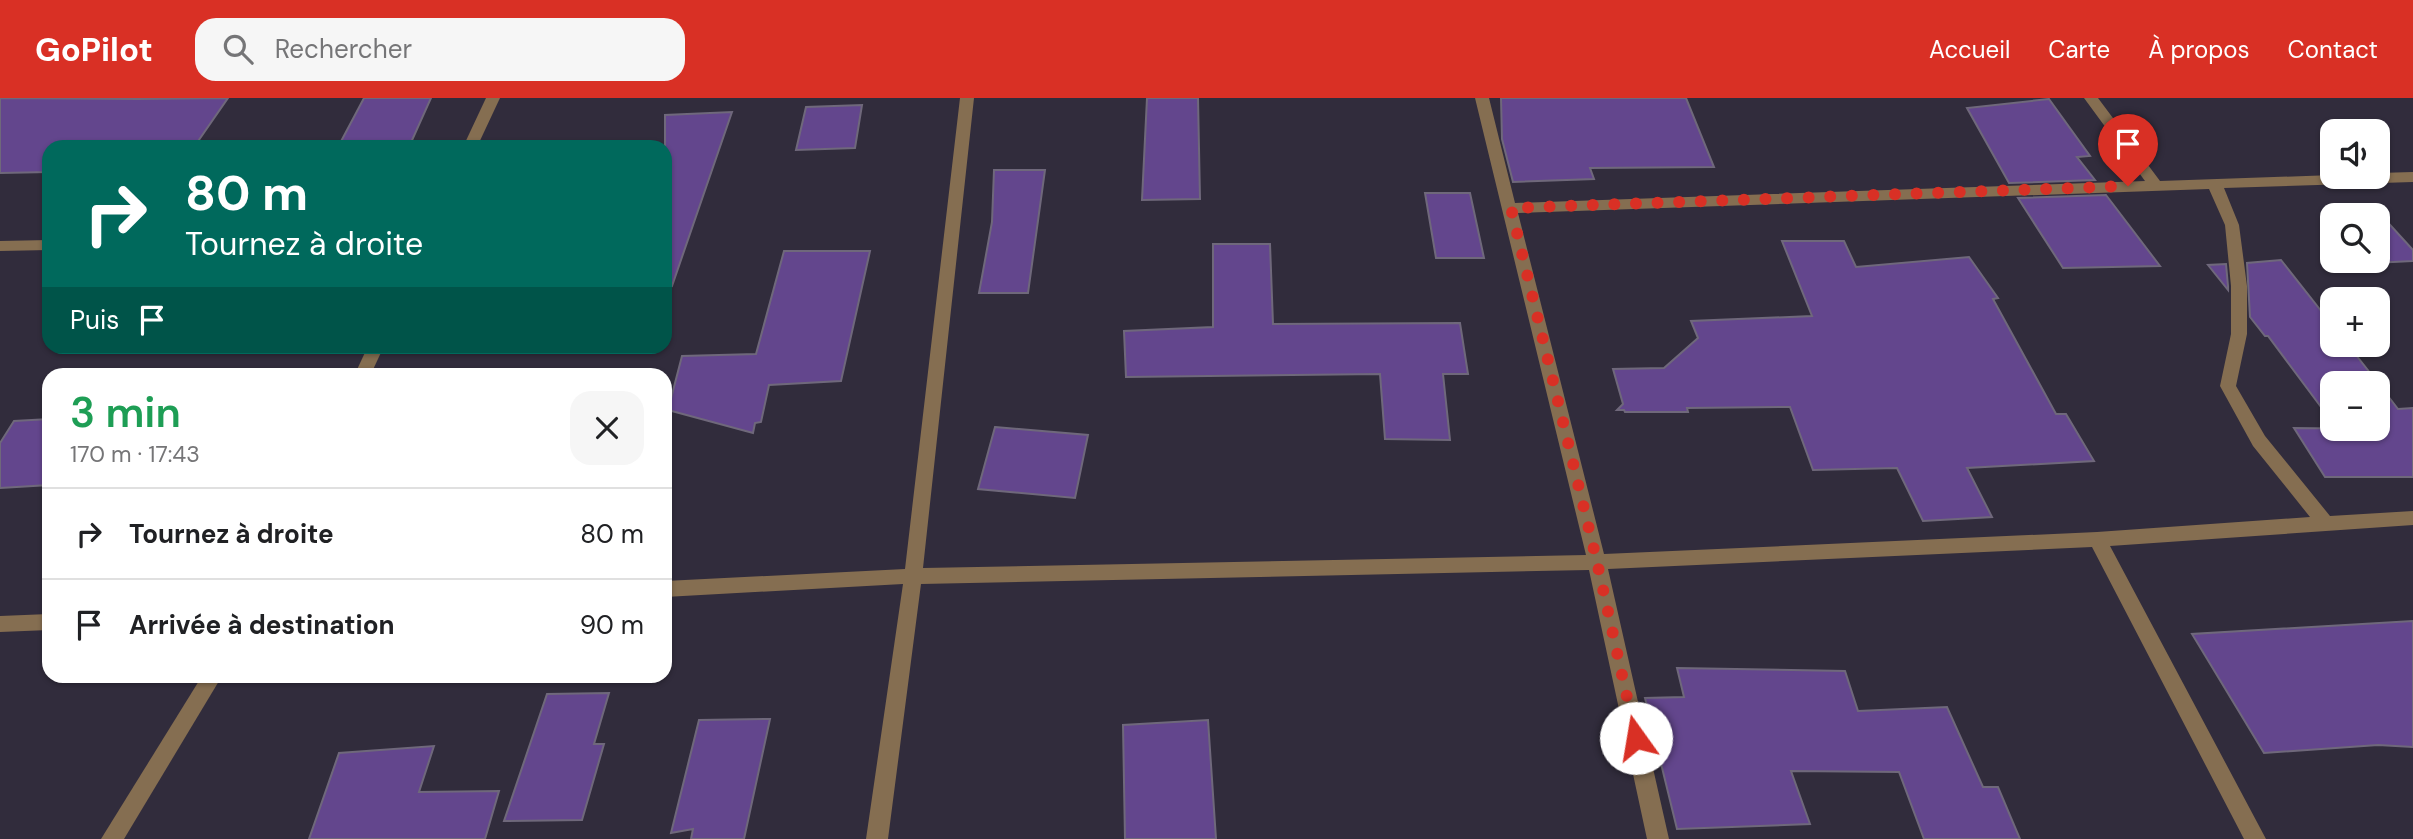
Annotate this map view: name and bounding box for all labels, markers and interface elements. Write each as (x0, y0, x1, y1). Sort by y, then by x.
search box (195, 18, 685, 81)
text: GoPilot (35, 28, 153, 71)
icon: search (219, 30, 257, 68)
text: Rechercher (275, 32, 412, 66)
text: Accueil (1929, 34, 2010, 65)
text: Carte (2048, 34, 2110, 65)
text: À propos (2148, 34, 2250, 65)
text: Contact (2288, 34, 2378, 65)
pin (2098, 114, 2158, 186)
map controls (2320, 119, 2390, 441)
button: sound (2320, 119, 2390, 189)
icon: arrive (2109, 125, 2147, 163)
text: 80 m (185, 161, 308, 225)
icon: right (70, 168, 161, 259)
button: search (2320, 203, 2390, 273)
text: Tournez à droite (185, 223, 423, 265)
button: + (2320, 287, 2390, 357)
icon: arrive (133, 301, 171, 339)
text: Puis (70, 303, 119, 337)
button: − (2320, 371, 2390, 441)
text: 3 min (70, 385, 181, 440)
button: close (570, 391, 644, 465)
text: 170 m · 17:43 (70, 439, 200, 469)
icon: right (70, 515, 108, 553)
text: Tournez à droite (129, 517, 334, 551)
text: 80 m (580, 517, 644, 551)
icon: arrive (70, 606, 108, 644)
text: Arrivée à destination (129, 608, 395, 642)
text: 90 m (580, 608, 644, 642)
position arrow (1599, 701, 1673, 775)

